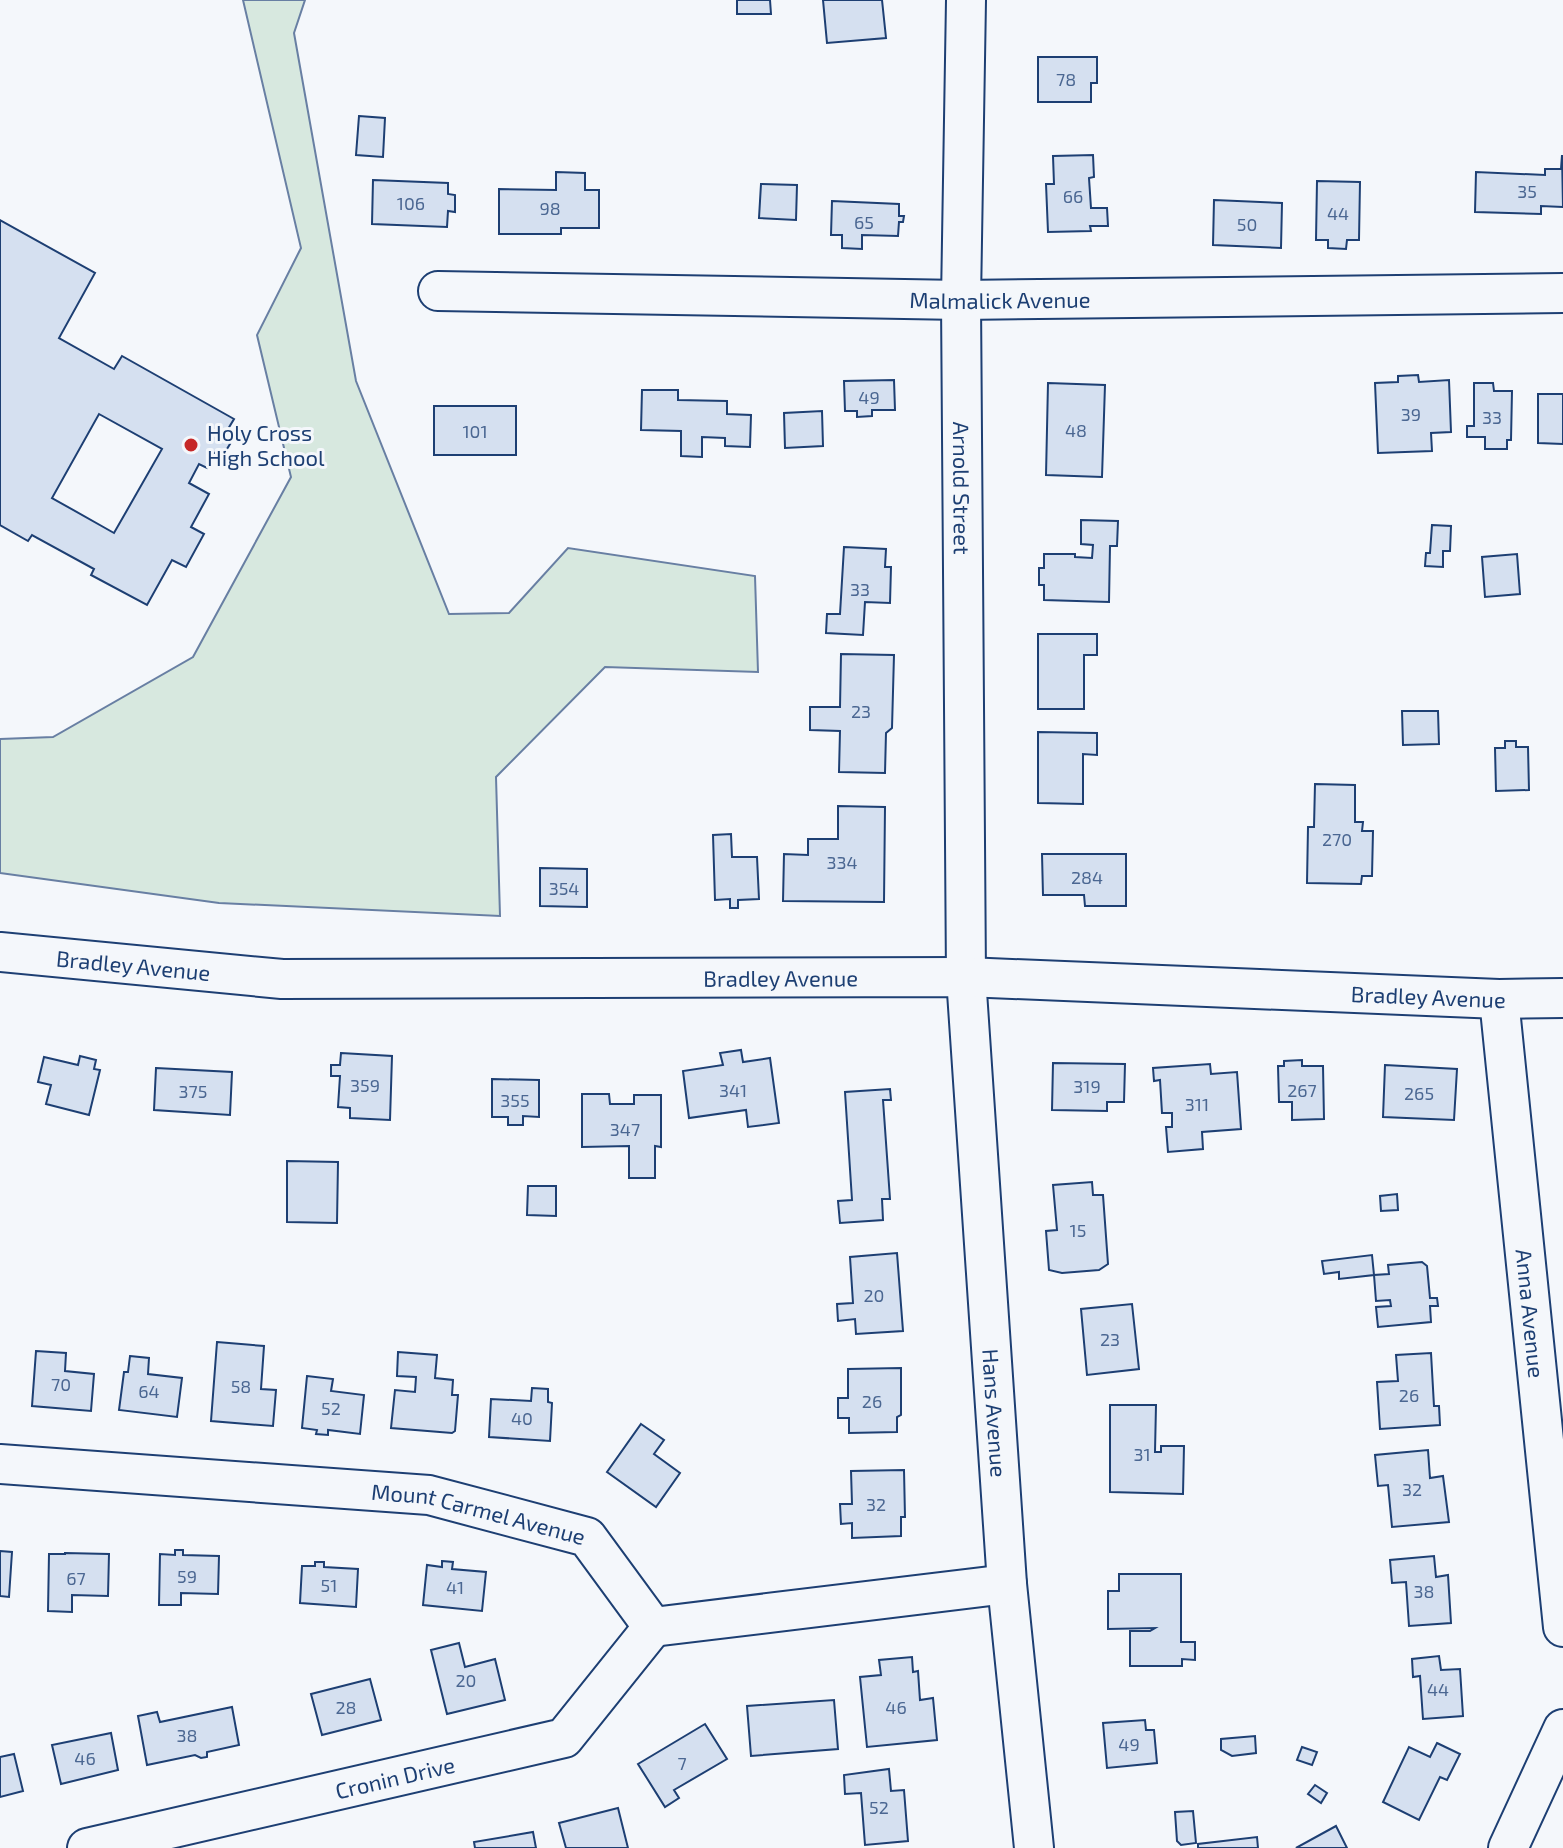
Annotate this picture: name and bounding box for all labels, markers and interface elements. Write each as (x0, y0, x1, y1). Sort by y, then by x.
house number: 78 (1056, 68, 1076, 90)
house number: 35 (1517, 180, 1537, 202)
house number: 66 (1063, 185, 1083, 207)
house number: 106 (397, 192, 425, 214)
house number: 98 (539, 197, 561, 219)
house number: 44 (1327, 202, 1349, 224)
house number: 65 (854, 211, 874, 233)
house number: 50 (1237, 213, 1257, 235)
street label: Malmalick Avenue (909, 285, 1091, 313)
house number: 49 (858, 386, 880, 408)
house number: 39 (1401, 403, 1421, 425)
house number: 33 (1482, 406, 1502, 428)
place label: Holy Cross High School (207, 419, 325, 470)
house number: 48 (1065, 419, 1087, 441)
house number: 101 (462, 420, 488, 442)
street label: Arnold Street (949, 421, 976, 555)
marker: Holy Cross High School (182, 436, 200, 454)
house number: 33 (850, 578, 870, 600)
house number: 23 (851, 700, 871, 722)
house number: 270 (1322, 828, 1352, 850)
house number: 334 (826, 851, 858, 873)
house number: 284 (1071, 866, 1103, 888)
house number: 354 (549, 877, 579, 899)
street label: Bradley Avenue (55, 944, 212, 985)
street label: Bradley Avenue (703, 964, 858, 991)
street label: Bradley Avenue (1350, 980, 1506, 1012)
house number: 359 (350, 1074, 380, 1096)
house number: 319 (1073, 1075, 1101, 1097)
house number: 341 (719, 1079, 747, 1101)
house number: 267 (1287, 1079, 1317, 1101)
house number: 375 (179, 1080, 207, 1102)
house number: 265 (1404, 1082, 1434, 1104)
house number: 355 (500, 1089, 530, 1111)
house number: 311 (1185, 1093, 1209, 1115)
house number: 347 (610, 1118, 640, 1140)
house number: 15 (1070, 1219, 1086, 1241)
street label: Anna Avenue (1512, 1248, 1551, 1379)
house number: 20 (864, 1284, 884, 1306)
house number: 23 (1100, 1328, 1120, 1350)
street label: Hans Avenue (978, 1348, 1013, 1478)
house number: 70 (51, 1373, 71, 1395)
house number: 58 (231, 1375, 251, 1397)
house number: 64 (138, 1380, 160, 1402)
house number: 26 (1399, 1384, 1419, 1406)
house number: 26 (862, 1390, 882, 1412)
house number: 52 (321, 1397, 341, 1419)
house number: 40 (511, 1407, 533, 1429)
house number: 31 (1133, 1443, 1151, 1465)
street label: Mount Carmel Avenue (371, 1478, 588, 1549)
house number: 32 (1402, 1478, 1422, 1500)
house number: 32 (866, 1493, 886, 1515)
house number: 59 (177, 1565, 197, 1587)
house number: 67 (66, 1567, 86, 1589)
house number: 51 (321, 1574, 337, 1596)
house number: 41 (446, 1576, 464, 1598)
house number: 38 (1414, 1580, 1434, 1602)
house number: 20 (456, 1669, 476, 1691)
house number: 44 (1427, 1678, 1449, 1700)
house number: 28 (335, 1696, 357, 1718)
house number: 46 (885, 1696, 907, 1718)
house number: 38 (177, 1724, 197, 1746)
house number: 49 (1118, 1733, 1140, 1755)
house number: 46 (74, 1747, 96, 1769)
street label: Cronin Drive (333, 1751, 457, 1803)
house number: 7 (677, 1752, 687, 1774)
house number: 52 (869, 1796, 889, 1818)

